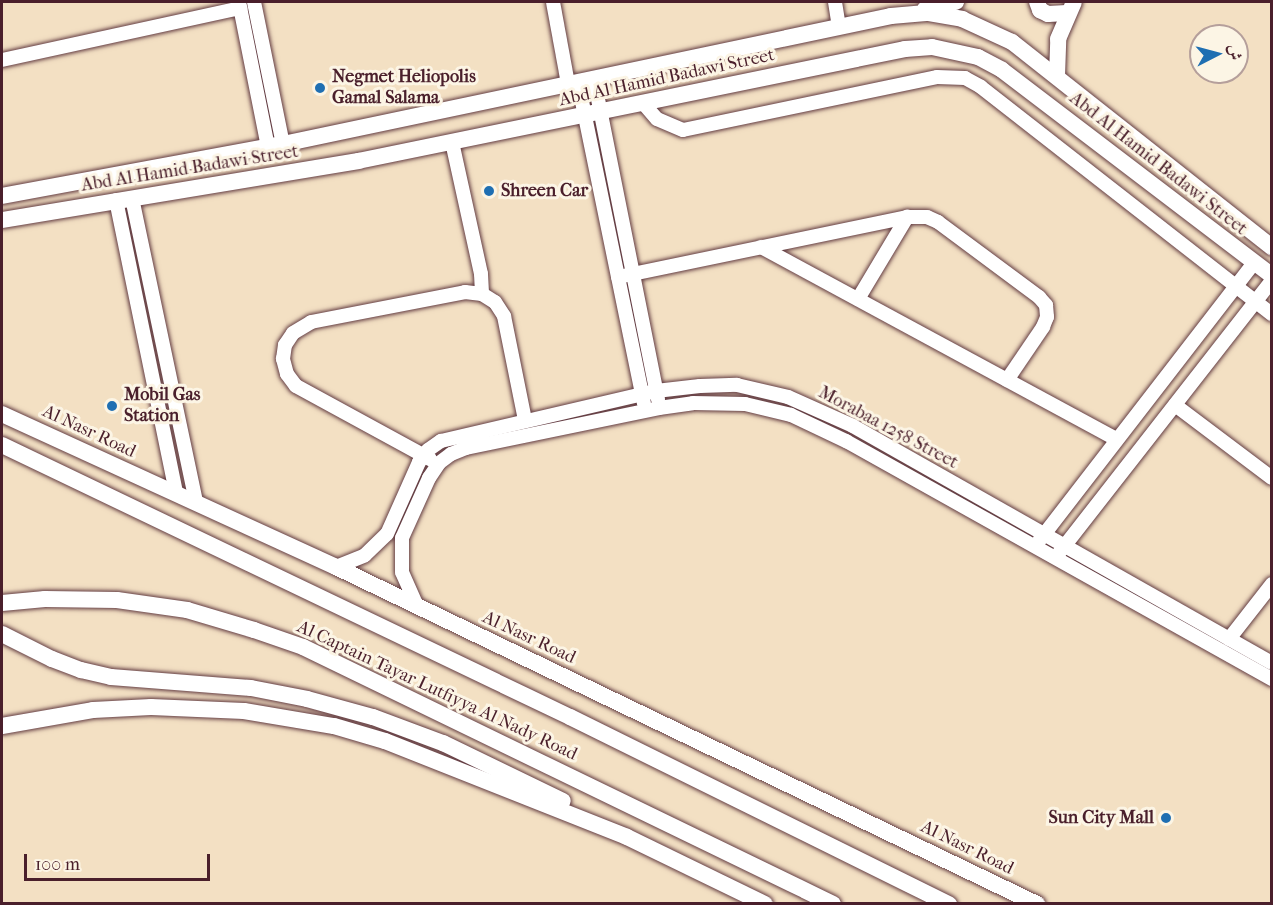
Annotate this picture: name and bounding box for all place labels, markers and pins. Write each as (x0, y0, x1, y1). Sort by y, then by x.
place label: Negmet Heliopolis Gamal Salama (332, 67, 476, 110)
marker: Negmet Heliopolis Gamal Salama (313, 81, 327, 95)
place label: Shreen Car (501, 180, 588, 202)
marker: Shreen Car (482, 184, 496, 198)
place label: Mobil Gas Station (124, 385, 201, 428)
marker: Mobil Gas Station (105, 399, 119, 413)
place label: Sun City Mall (1048, 807, 1154, 829)
marker: Sun City Mall (1159, 811, 1173, 825)

